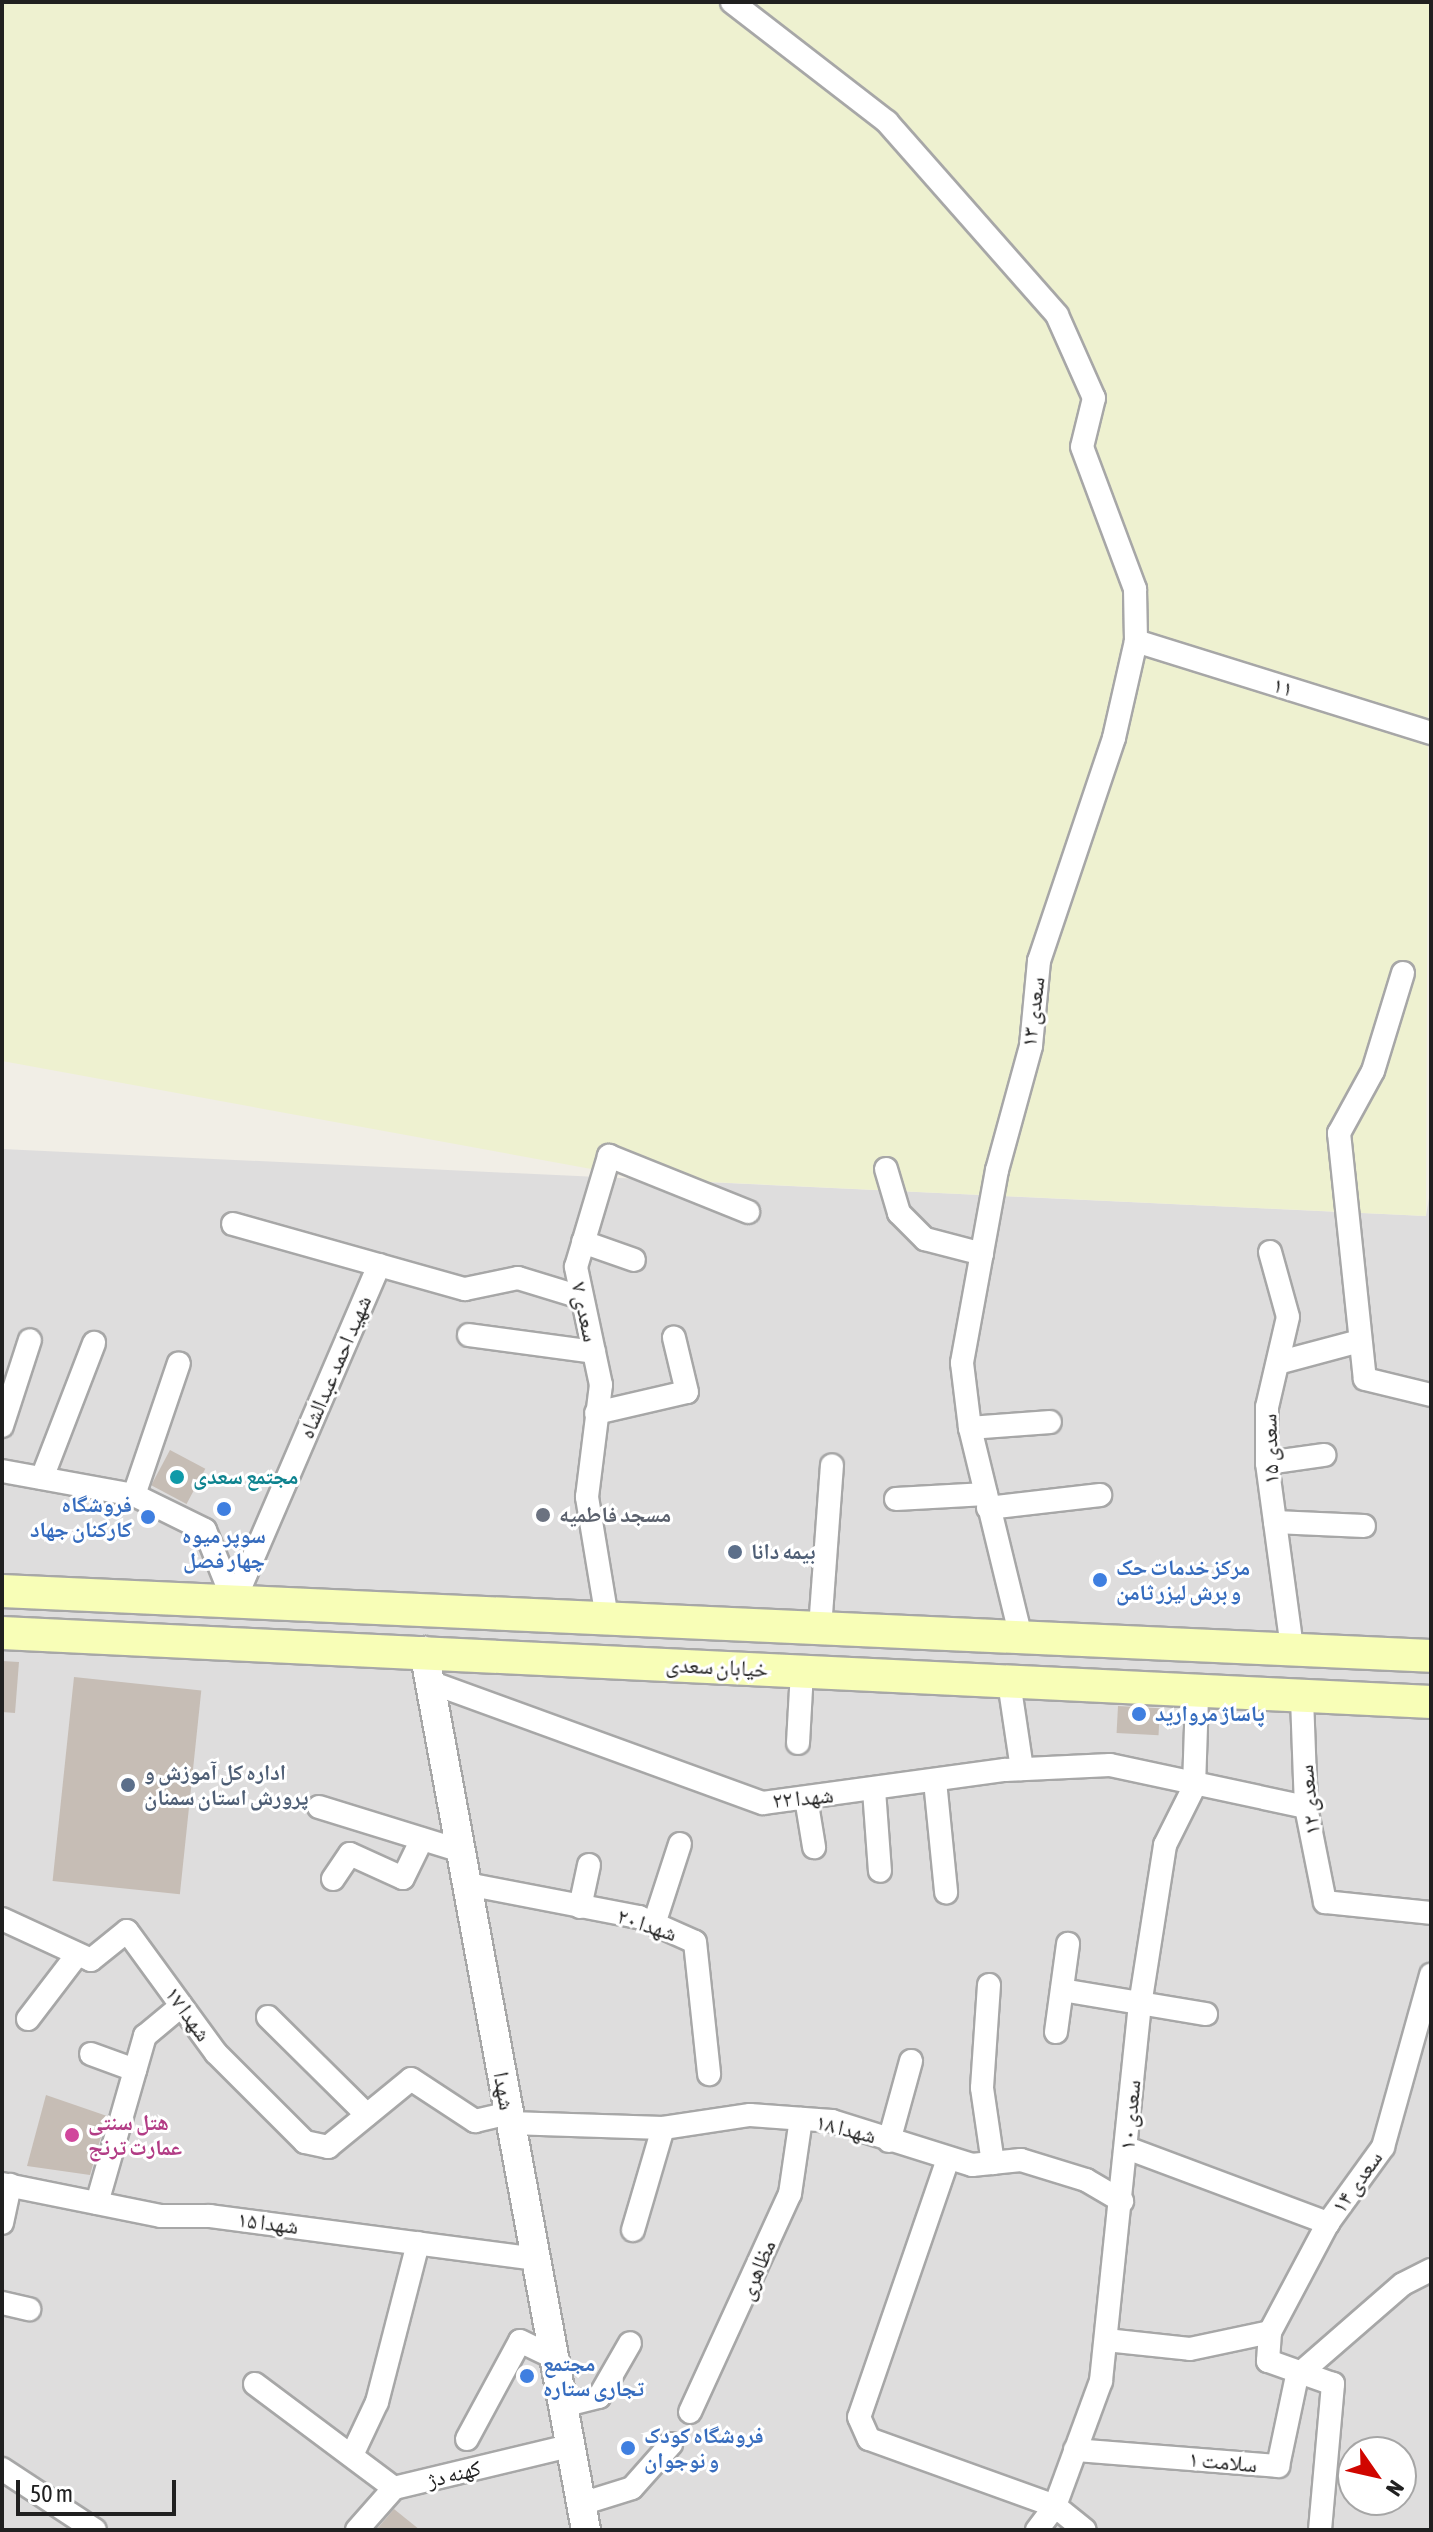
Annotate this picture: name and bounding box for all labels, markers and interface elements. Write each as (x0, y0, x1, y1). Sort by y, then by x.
street label: ۱۱ (1270, 671, 1296, 703)
street label: سعدی ۱۳ (1016, 975, 1050, 1049)
street label: سعدی ۷ (566, 1280, 604, 1344)
street label: شهید احمد عبدالشاه (293, 1291, 377, 1443)
street label: سعدی ۱۵ (1256, 1413, 1284, 1485)
place label: مجتمع سعدی (193, 1464, 298, 1490)
marker: مجتمع سعدی (168, 1468, 186, 1486)
place label: فروشگاه کارکنان جهاد (30, 1491, 132, 1542)
marker: سوپر میوه چهار فصل (215, 1500, 233, 1518)
place label: مسجد فاطمیه (559, 1502, 671, 1528)
marker: مسجد فاطمیه (534, 1506, 552, 1524)
marker: فروشگاه کارکنان جهاد (139, 1508, 157, 1526)
place label: سوپر میوه چهار فصل (182, 1522, 266, 1574)
place label: بیمه دانا (751, 1539, 816, 1565)
marker: بیمه دانا (726, 1543, 744, 1561)
place label: مرکز خدمات حک و برش لیزر ثامن (1116, 1554, 1250, 1606)
marker: مرکز خدمات حک و برش لیزر ثامن (1091, 1571, 1109, 1589)
street label: خیابان سعدی (665, 1651, 769, 1683)
place label: پاساژ مروارید (1155, 1701, 1265, 1727)
marker: پاساژ مروارید (1130, 1705, 1148, 1723)
place label: اداره کل آموزش و پرورش استان سمنان (144, 1759, 309, 1810)
street label: سعدی ۱۲ (1292, 1764, 1326, 1836)
marker: اداره کل آموزش و پرورش استان سمنان (119, 1776, 137, 1794)
street label: شهدا ۲۲ (771, 1782, 835, 1814)
street label: شهدا ۲۰ (614, 1903, 680, 1947)
street label: شهدا ۱۷ (159, 1981, 217, 2047)
street label: شهدا (488, 2070, 520, 2112)
street label: سعدی ۱۰ (1114, 2079, 1146, 2151)
place label: هتل سنتی عمارت ترنج (88, 2109, 182, 2160)
street label: شهدا ۱۸ (813, 2109, 879, 2149)
marker: هتل سنتی عمارت ترنج (63, 2126, 81, 2144)
street label: سعدی ۱۴ (1326, 2146, 1388, 2218)
street label: شهدا ۱۵ (236, 2206, 300, 2240)
street label: مظاهری (733, 2236, 781, 2304)
place label: مجتمع تجاری ستاره (543, 2350, 644, 2402)
marker: مجتمع تجاری ستاره (518, 2367, 536, 2385)
place label: فروشگاه کودک و نوجوان (644, 2422, 764, 2474)
north arrow (1337, 2436, 1417, 2516)
marker: فروشگاه کودک و نوجوان (619, 2439, 637, 2457)
street label: سلامت ۱ (1188, 2446, 1258, 2478)
street label: کهنه دژ (424, 2455, 484, 2493)
scale bar (20, 2464, 180, 2514)
text: N (1381, 2476, 1410, 2501)
text: 50 m (30, 2480, 73, 2507)

